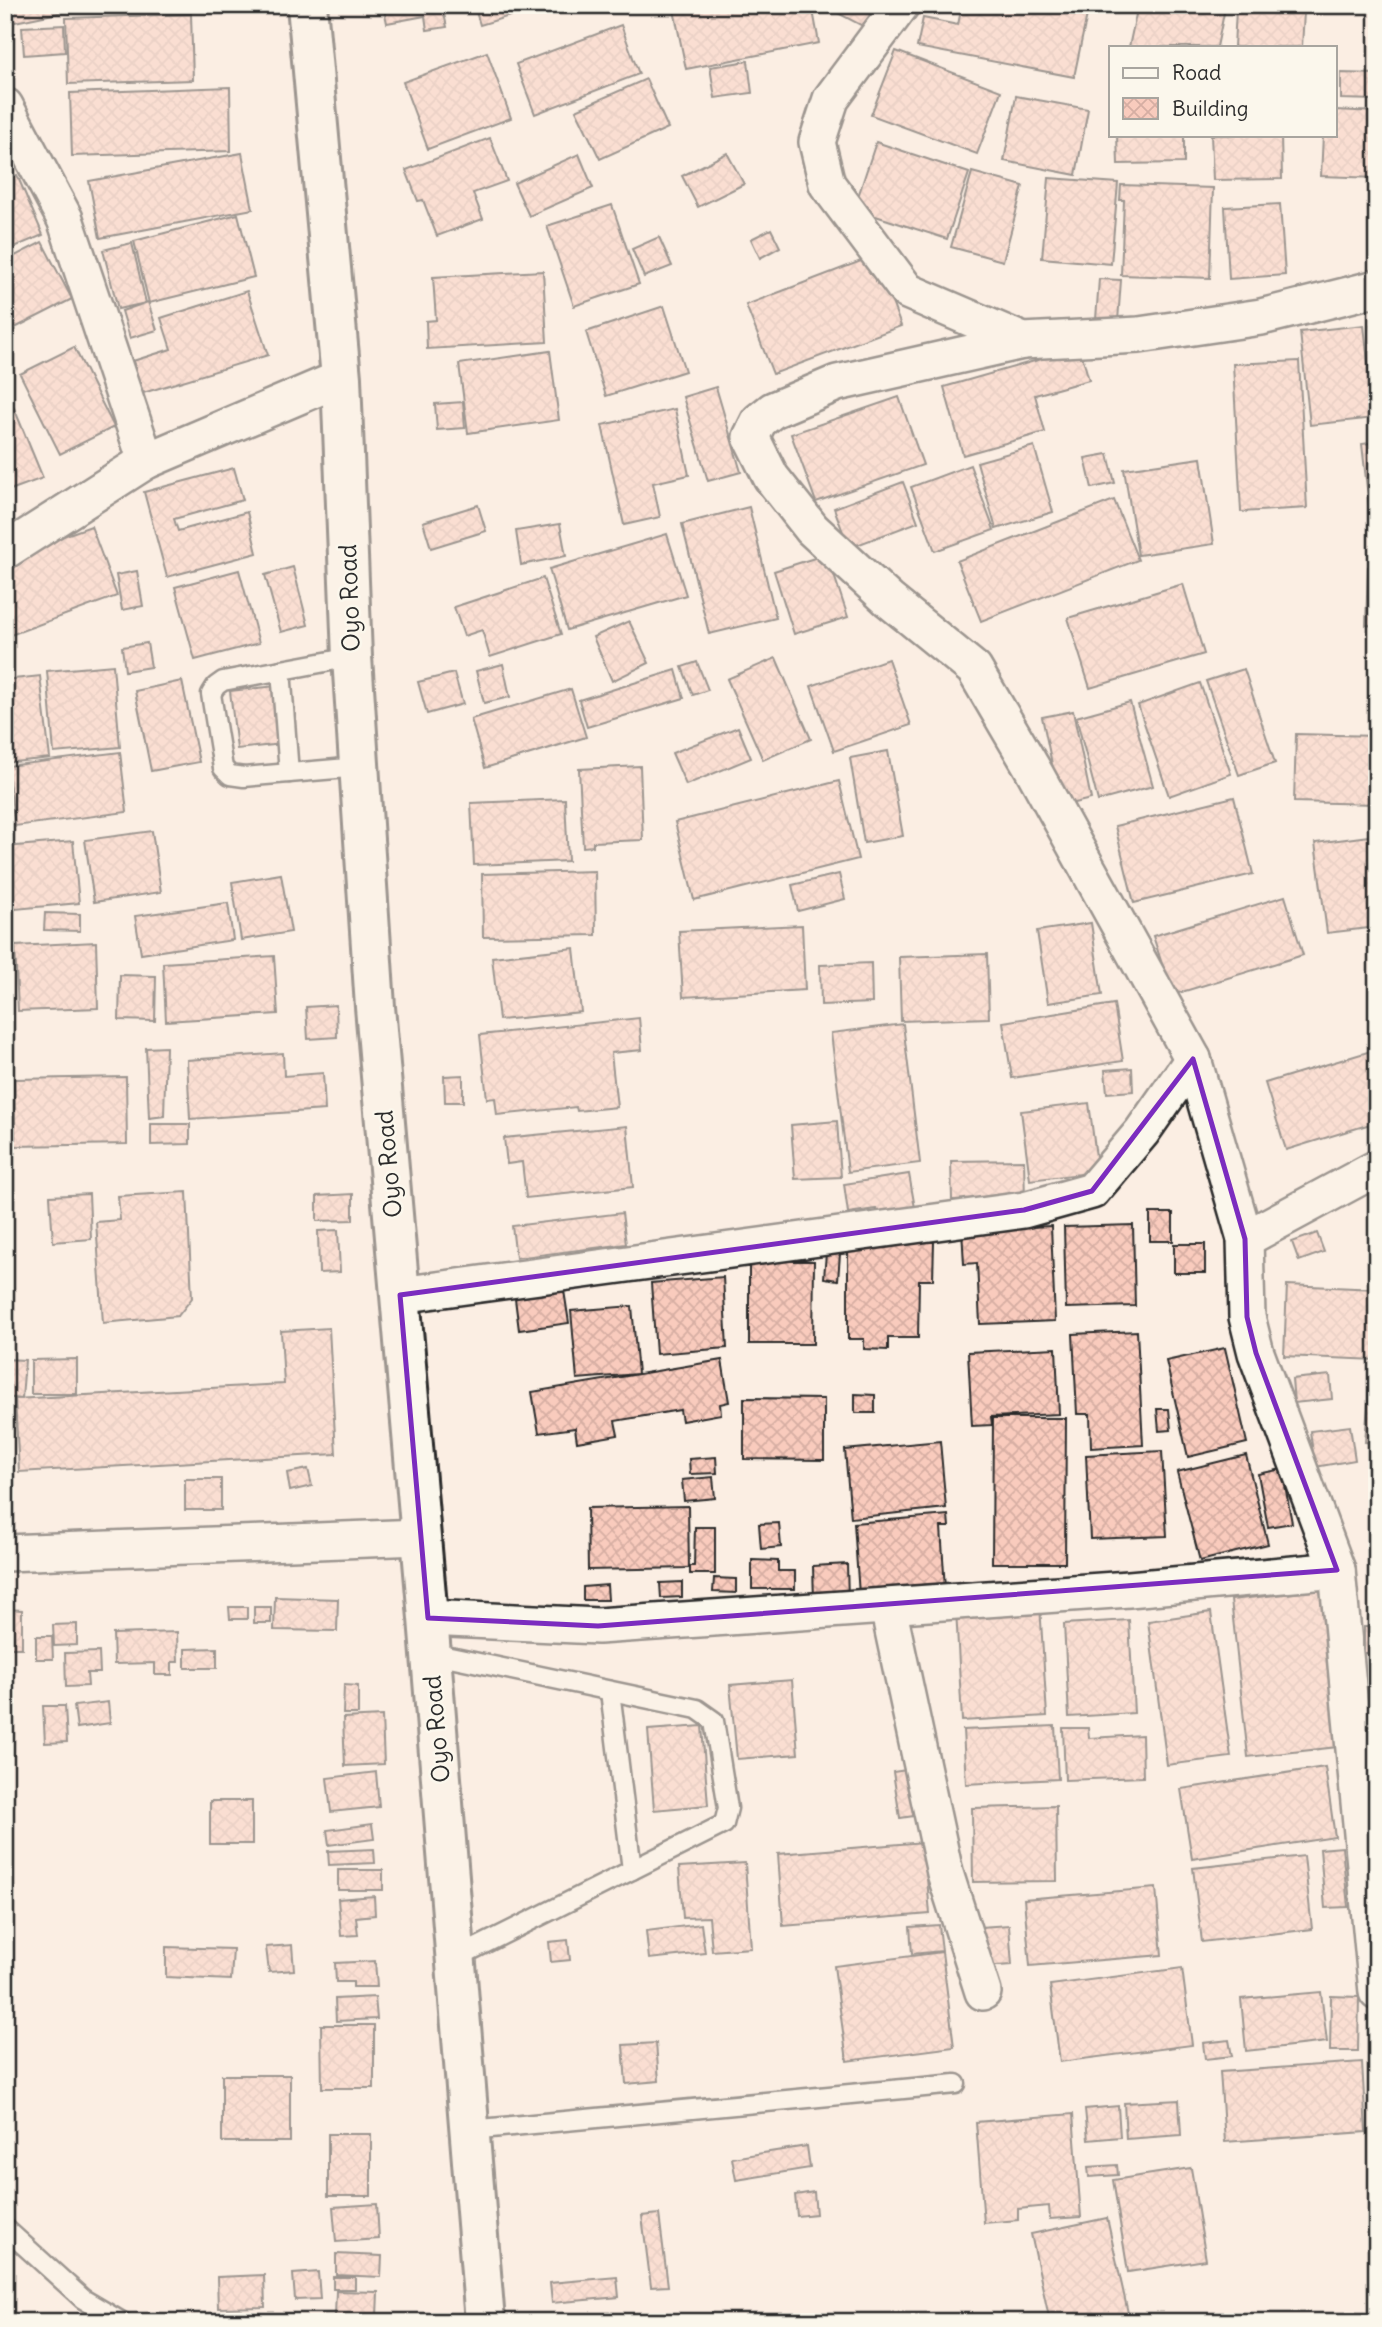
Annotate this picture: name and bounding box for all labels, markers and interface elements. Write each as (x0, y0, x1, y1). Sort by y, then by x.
legend (1109, 46, 1336, 136)
text: Road (1172, 59, 1221, 86)
text: Building (1172, 95, 1248, 122)
street label: Oyo Road (332, 544, 366, 652)
street label: Oyo Road (368, 1109, 408, 1219)
street label: Oyo Road (416, 1674, 456, 1784)

